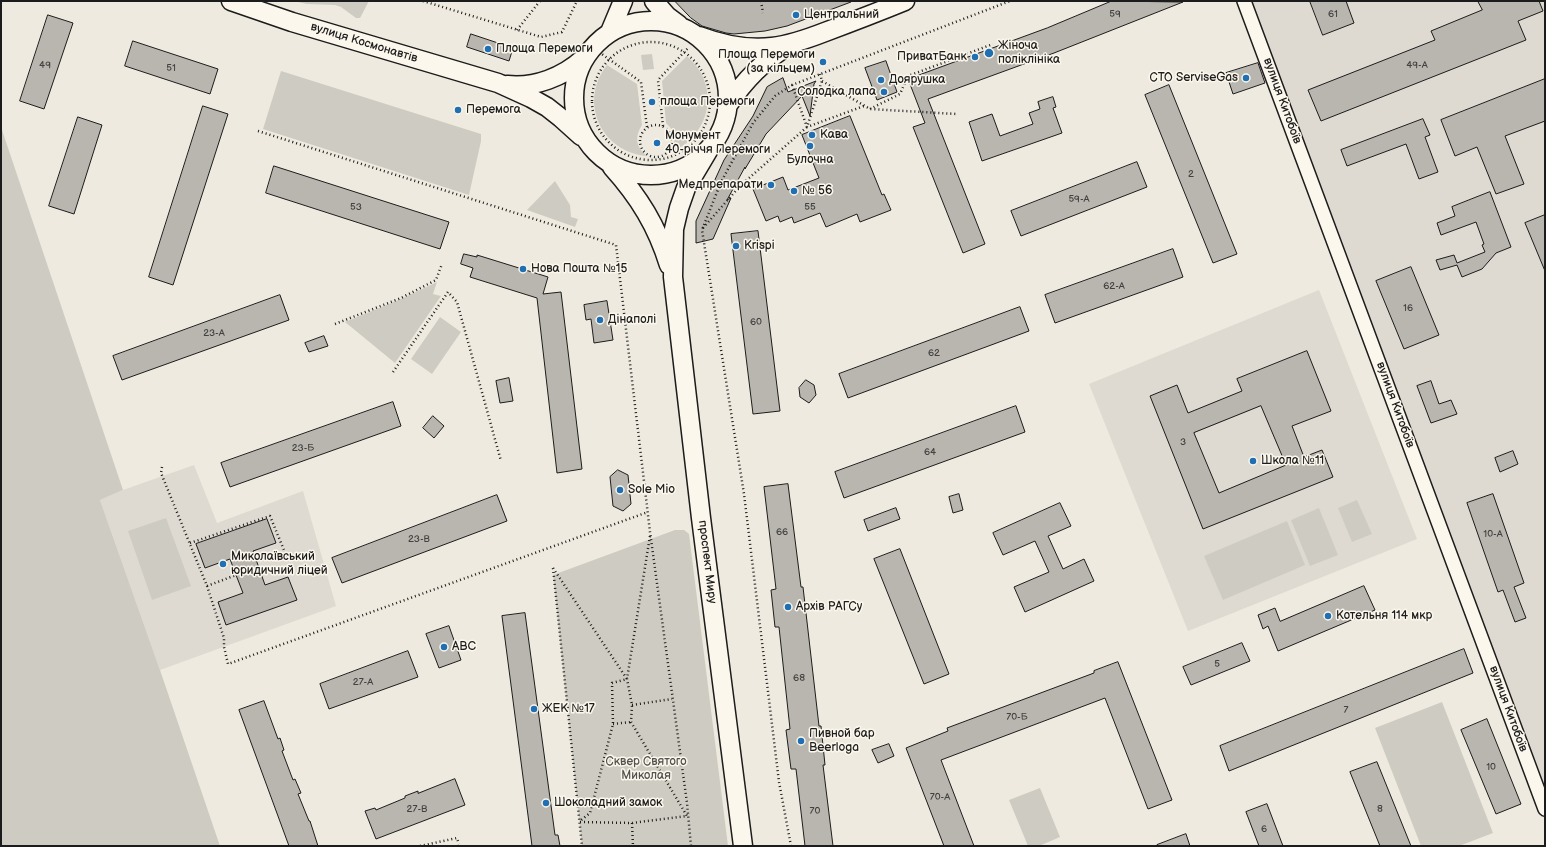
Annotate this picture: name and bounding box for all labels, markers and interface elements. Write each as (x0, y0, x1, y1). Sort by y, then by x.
place label: Центральний (804, 8, 879, 22)
house number: 59 (1109, 8, 1121, 20)
house number: 61 (1328, 8, 1338, 20)
marker: Центральний (791, 10, 801, 20)
street label: вулиця Космонавтів (309, 20, 419, 66)
place label: Жіноча поліклініка (998, 39, 1060, 67)
place label: Площа Перемоги (496, 42, 593, 56)
marker: Площа Перемоги (483, 44, 493, 54)
marker: Жіноча поліклініка (983, 47, 995, 59)
place label: Площа Перемоги (за кільцем) (718, 48, 815, 76)
place label: ПриватБанк (897, 50, 967, 64)
marker: ПриватБанк (970, 52, 980, 62)
street label: вулиця Китобоїв (1260, 56, 1304, 146)
marker: Площа Перемоги (за кільцем) (818, 57, 828, 67)
house number: 49 (39, 59, 51, 71)
house number: 49-А (1406, 59, 1428, 71)
house number: 51 (166, 62, 176, 74)
place label: СТО ServiseGas (1150, 71, 1238, 85)
place label: Доярушка (889, 73, 945, 87)
marker: СТО ServiseGas (1241, 73, 1251, 83)
marker: Доярушка (876, 75, 886, 85)
place label: Солодка лапа (797, 85, 876, 99)
marker: Солодка лапа (879, 87, 889, 97)
place label: площа Перемоги (660, 95, 755, 109)
marker: площа Перемоги (647, 97, 657, 107)
place label: Перемога (466, 103, 521, 117)
marker: Перемога (453, 105, 463, 115)
place label: Кава (820, 128, 848, 142)
place label: Монумент 40-річчя Перемоги (665, 129, 770, 157)
marker: Кава (807, 130, 817, 140)
marker: Монумент 40-річчя Перемоги (652, 138, 662, 148)
marker: Булочна (805, 141, 815, 151)
place label: Булочна (786, 153, 834, 167)
house number: 2 (1188, 168, 1194, 180)
place label: Медпрепарати (678, 178, 763, 192)
marker: Медпрепарати (766, 180, 776, 190)
place label: № 56 (802, 184, 832, 198)
marker: № 56 (789, 186, 799, 196)
house number: 59-А (1068, 193, 1090, 205)
house number: 53 (350, 201, 362, 213)
house number: 55 (804, 201, 816, 213)
place label: Krispi (744, 239, 775, 253)
marker: Krispi (731, 241, 741, 251)
place label: Нова Пошта №15 (531, 262, 627, 276)
marker: Нова Пошта №15 (518, 264, 528, 274)
house number: 62-А (1103, 280, 1125, 292)
house number: 16 (1403, 302, 1413, 314)
place label: Дінаполі (608, 313, 656, 327)
marker: Дінаполі (595, 315, 605, 325)
house number: 60 (750, 316, 762, 328)
house number: 23-А (203, 327, 225, 339)
house number: 62 (928, 347, 940, 359)
street label: вулиця Китобоїв (1373, 360, 1417, 450)
house number: 3 (1180, 436, 1186, 448)
house number: 23-Б (292, 442, 314, 454)
house number: 64 (924, 446, 936, 458)
place label: Школа №11 (1261, 454, 1324, 468)
marker: Школа №11 (1248, 456, 1258, 466)
place label: Sole Mio (628, 483, 675, 497)
marker: Sole Mio (615, 485, 625, 495)
street label: проспект Миру (695, 520, 719, 604)
house number: 66 (776, 526, 788, 538)
house number: 10-А (1483, 528, 1503, 540)
house number: 23-В (408, 533, 430, 545)
place label: Миколаївський юридичний ліцей (231, 550, 328, 578)
marker: Миколаївський юридичний ліцей (218, 559, 228, 569)
place label: Архів РАГСу (796, 600, 862, 614)
marker: Архів РАГСу (783, 602, 793, 612)
place label: Котельня 114 мкр (1336, 609, 1432, 623)
marker: Котельня 114 мкр (1323, 611, 1333, 621)
place label: ABC (452, 640, 476, 654)
marker: ABC (439, 642, 449, 652)
house number: 5 (1214, 658, 1220, 670)
street label: вулиця Китобоїв (1486, 664, 1530, 754)
house number: 68 (793, 672, 805, 684)
house number: 27-А (353, 676, 373, 688)
place label: ЖЕК №17 (542, 702, 595, 716)
marker: ЖЕК №17 (529, 704, 539, 714)
house number: 7 (1344, 704, 1348, 716)
house number: 70-Б (1006, 711, 1028, 723)
place label: Пивной бар Beerloga (809, 727, 875, 755)
marker: Пивной бар Beerloga (796, 736, 806, 746)
park label: Сквер Святого Миколая (606, 755, 686, 783)
house number: 10 (1486, 761, 1496, 773)
house number: 70-А (930, 791, 950, 803)
place label: Шоколадний замок (554, 796, 662, 810)
marker: Шоколадний замок (541, 798, 551, 808)
house number: 27-В (407, 803, 427, 815)
house number: 8 (1377, 803, 1383, 815)
house number: 70 (810, 805, 820, 817)
house number: 6 (1261, 823, 1267, 835)

